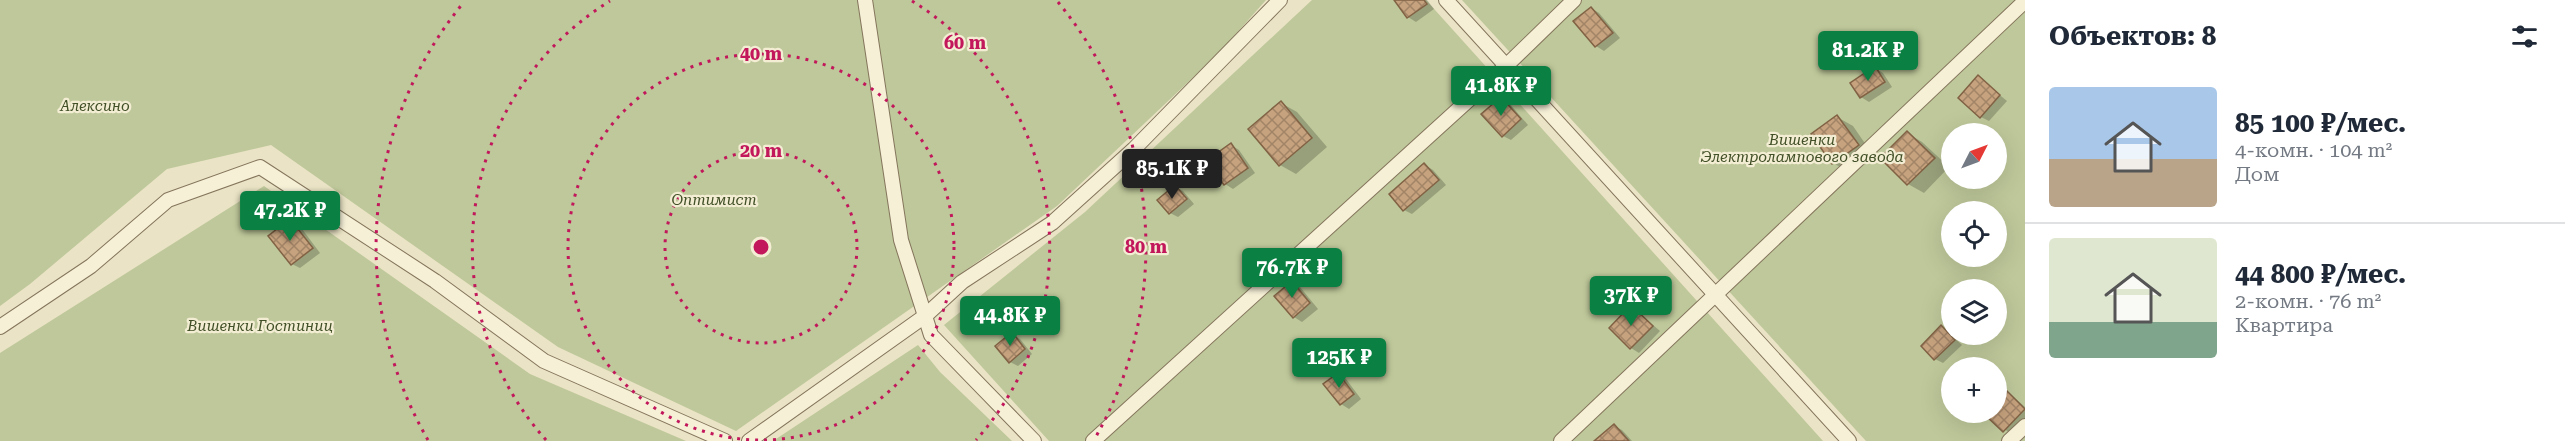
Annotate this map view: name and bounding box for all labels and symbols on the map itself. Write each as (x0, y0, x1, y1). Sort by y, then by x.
pin: 81.2K ₽ (1813, 31, 1923, 82)
text: 60 m (944, 32, 987, 53)
text: 40 m (740, 43, 783, 64)
pin: 41.8K ₽ (1446, 66, 1556, 117)
park label: Алексино (59, 97, 130, 115)
north arrow (1941, 123, 2007, 189)
park label: Вишенки Электролампового завода (1700, 131, 1904, 166)
text: 20 m (740, 140, 783, 161)
pin: 85.1K ₽ (1117, 149, 1227, 200)
pin: 47.2K ₽ (235, 191, 345, 242)
park label: Оптимист (671, 191, 757, 209)
text: 80 m (1125, 236, 1168, 257)
centre of rings (751, 237, 771, 257)
pin: 76.7K ₽ (1237, 248, 1347, 299)
pin: 37K ₽ (1589, 276, 1673, 327)
pin: 44.8K ₽ (955, 296, 1065, 347)
park label: Вишенки Гостиниц (186, 317, 333, 335)
pin: 125K ₽ (1290, 338, 1388, 389)

